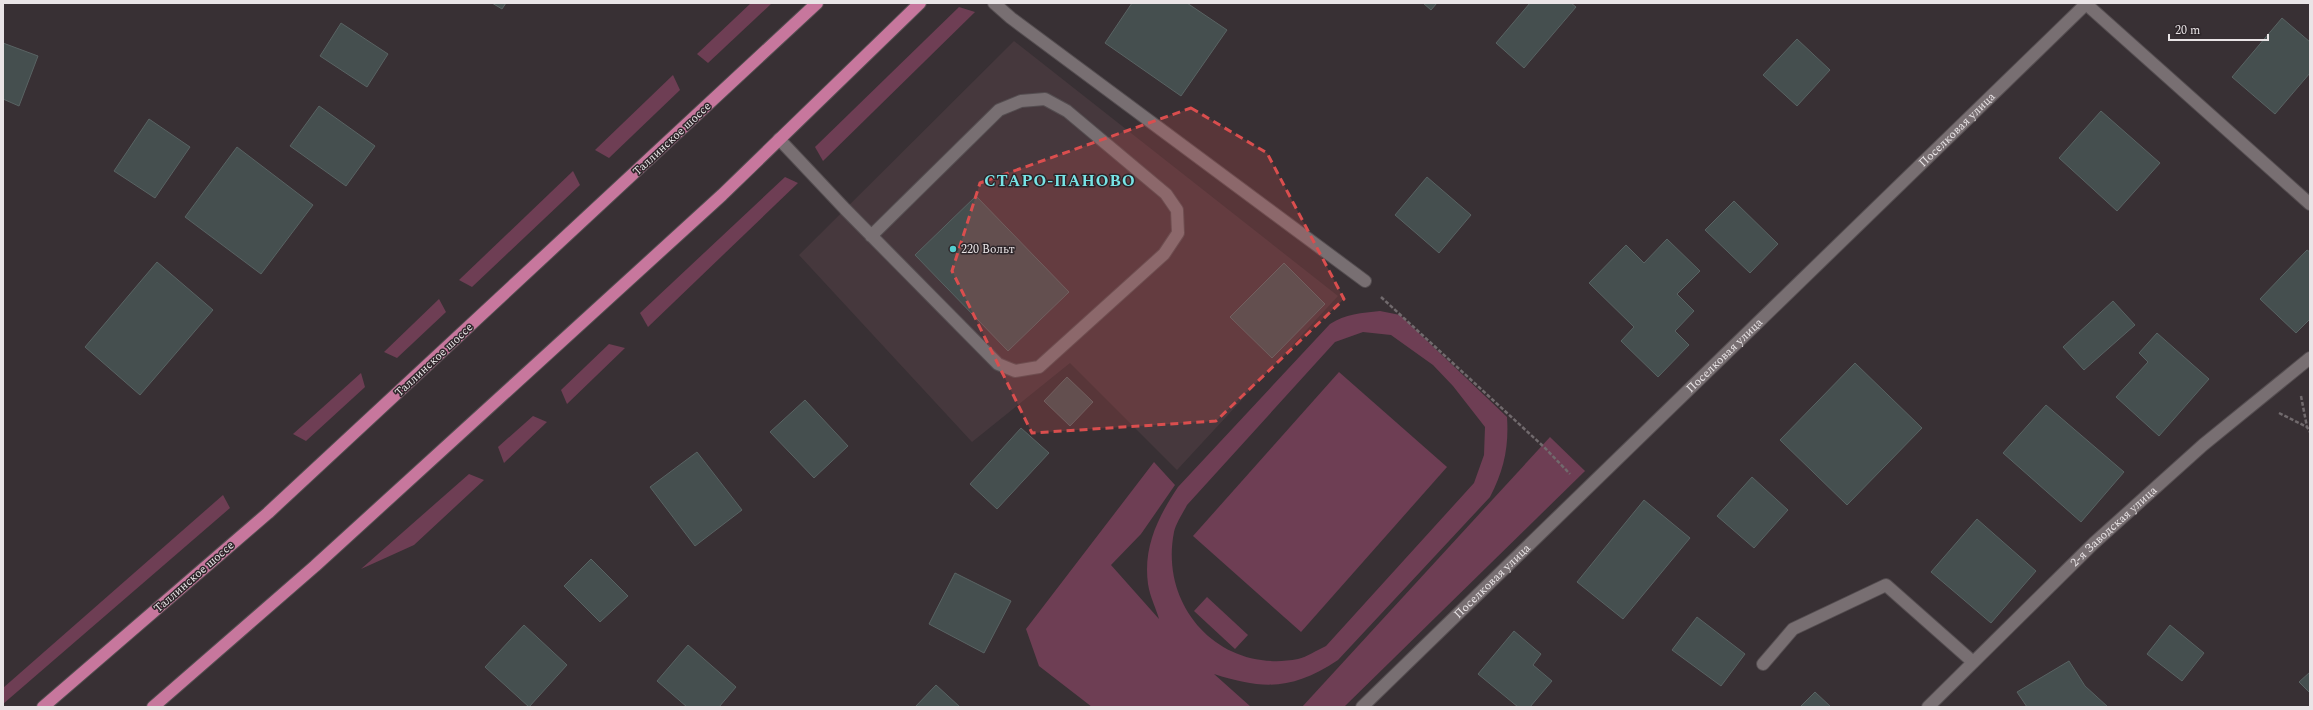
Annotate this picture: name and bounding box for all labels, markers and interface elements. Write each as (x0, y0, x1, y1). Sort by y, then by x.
scale bar (2169, 16, 2268, 42)
text: 20 m (2175, 21, 2200, 40)
street label: Поселковая улица (1914, 87, 2000, 171)
street label: Таллинское шоссе (628, 97, 716, 181)
district label: СТАРО-ПАНОВО (984, 169, 1136, 193)
place label: 220 Вольт (961, 240, 1015, 259)
marker: 220 Вольт (948, 244, 958, 254)
street label: Поселковая улица (1681, 313, 1767, 397)
street label: Таллинское шоссе (390, 318, 478, 402)
street label: 2-я Заводская улица (2066, 481, 2161, 571)
street label: Таллинское шоссе (149, 536, 239, 618)
street label: Поселковая улица (1449, 539, 1535, 623)

